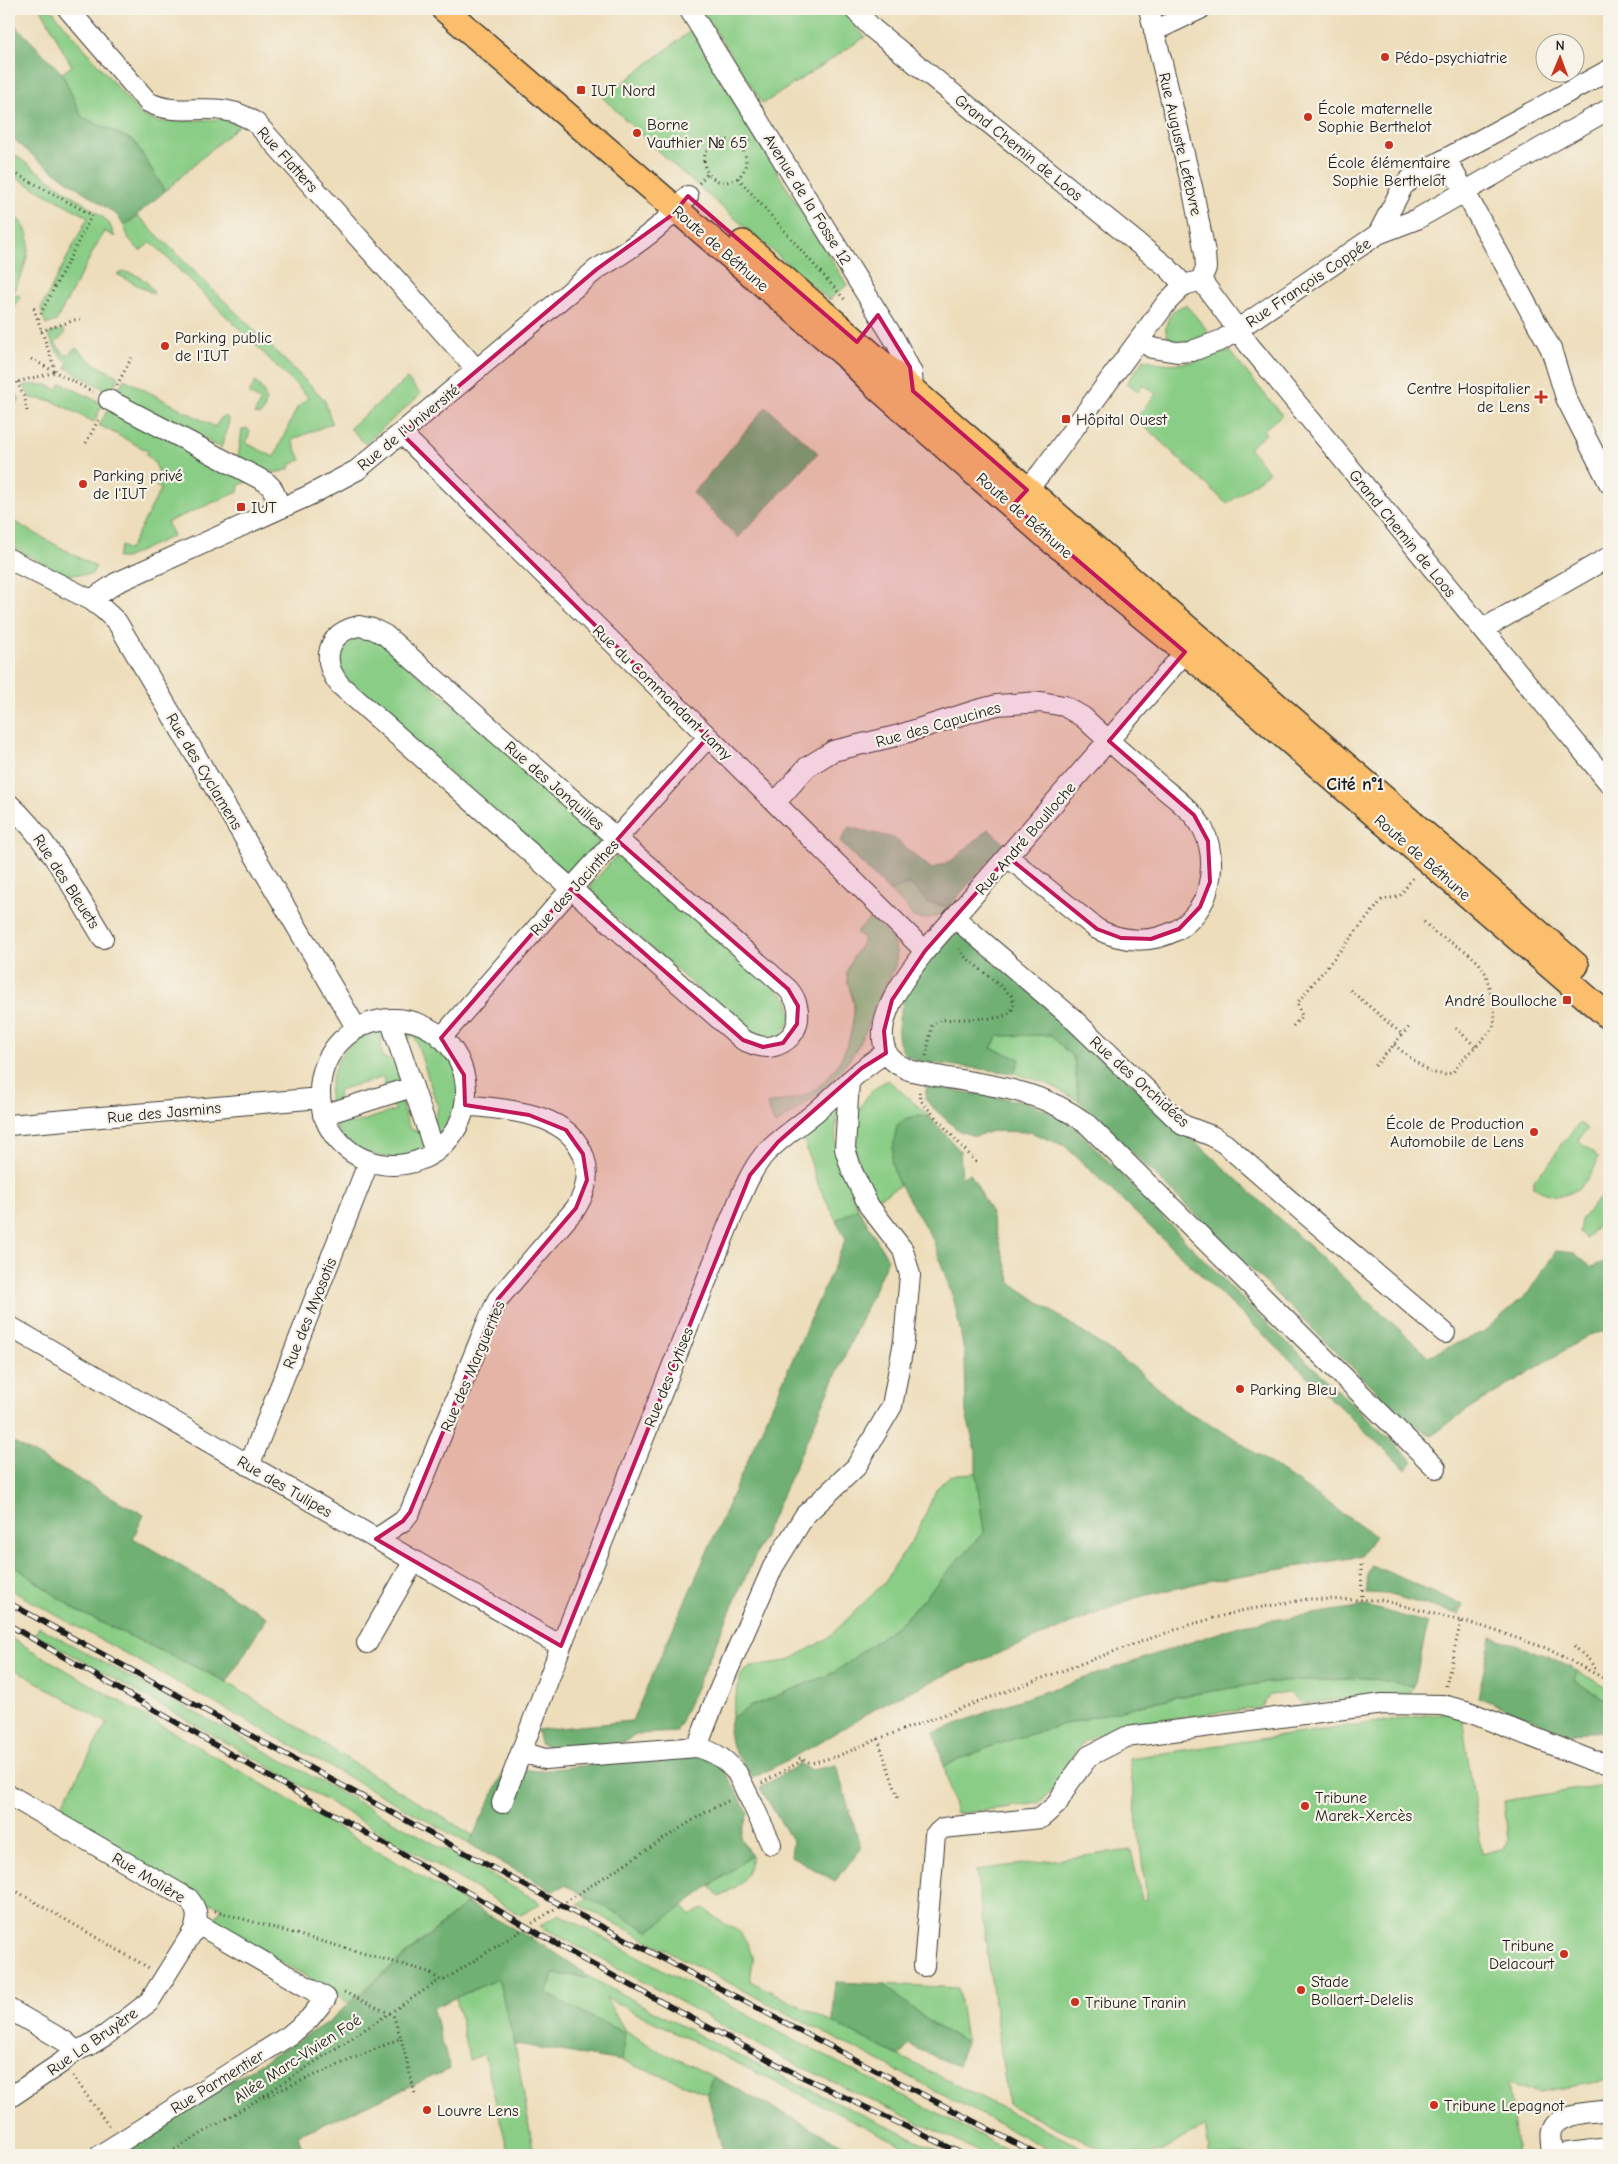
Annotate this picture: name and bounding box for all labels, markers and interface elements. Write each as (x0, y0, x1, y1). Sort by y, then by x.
north arrow (1536, 32, 1586, 82)
text: N (1556, 37, 1565, 54)
place label: Pédo-psychiatrie (1395, 49, 1507, 67)
marker: Pédo-psychiatrie (1379, 51, 1391, 63)
street label: Rue Auguste Lefebvre (1155, 71, 1205, 218)
place label: IUT Nord (591, 82, 655, 100)
marker: IUT Nord (575, 84, 587, 96)
street label: Grand Chemin de Loos (951, 91, 1086, 205)
place label: École maternelle Sophie Berthelot (1318, 99, 1433, 136)
marker: École maternelle Sophie Berthelot (1302, 111, 1314, 123)
place label: Borne Vauthier № 65 (647, 116, 747, 152)
street label: Rue Flatters (253, 123, 322, 196)
marker: Borne Vauthier № 65 (631, 127, 643, 139)
street label: Avenue de la Fosse 12 (760, 131, 855, 268)
marker: École élémentaire Sophie Berthelot (1383, 139, 1395, 151)
place label: École élémentaire Sophie Berthelot (1328, 153, 1450, 190)
street label: Route de Béthune (669, 202, 772, 295)
street label: Rue François Coppée (1243, 234, 1374, 331)
place label: Parking public de l'IUT (175, 329, 272, 365)
marker: Parking public de l'IUT (159, 340, 171, 352)
place label: Centre Hospitalier de Lens (1407, 380, 1531, 416)
street label: Rue de l'Université (354, 381, 463, 474)
marker: Centre Hospitalier de Lens (1534, 390, 1548, 404)
place label: Hôpital Ouest (1076, 411, 1168, 429)
marker: Hôpital Ouest (1060, 413, 1072, 425)
street label: Grand Chemin de Loos (1345, 466, 1459, 601)
place label: Parking privé de l'IUT (93, 467, 183, 503)
street label: Route de Béthune (973, 469, 1076, 562)
marker: Parking privé de l'IUT (77, 478, 89, 490)
place label: IUT (251, 499, 277, 517)
marker: IUT (235, 501, 247, 513)
street label: Rue du Commandant Lamy (589, 621, 736, 765)
street label: Rue des Capucines (874, 698, 1003, 751)
street label: Rue des Cyclamens (162, 710, 246, 833)
street label: Rue des Jonquilles (501, 738, 608, 834)
district label: Cité n°1 (1326, 774, 1384, 795)
street label: Rue André Boulloche (972, 779, 1080, 899)
street label: Route de Béthune (1371, 811, 1474, 904)
street label: Rue des Bleuets (29, 831, 103, 932)
street label: Rue des Jacinthes (527, 836, 623, 939)
place label: André Boulloche (1445, 992, 1557, 1010)
marker: André Boulloche (1561, 994, 1573, 1006)
street label: Rue des Orchidées (1086, 1033, 1193, 1131)
street label: Rue des Jasmins (106, 1099, 222, 1127)
place label: École de Production Automobile de Lens (1386, 1114, 1524, 1151)
marker: École de Production Automobile de Lens (1528, 1126, 1540, 1138)
street label: Rue des Myosotis (279, 1255, 341, 1371)
street label: Rue des Marguerites (437, 1298, 509, 1435)
street label: Rue des Cytises (641, 1325, 697, 1430)
place label: Parking Bleu (1250, 1381, 1337, 1399)
marker: Parking Bleu (1234, 1383, 1246, 1395)
street label: Rue des Tulipes (234, 1452, 335, 1521)
place label: Tribune Marek-Xercès (1315, 1789, 1412, 1825)
marker: Tribune Marek-Xercès (1299, 1800, 1311, 1812)
street label: Rue Molière (109, 1849, 188, 1907)
place label: Tribune Delacourt (1489, 1937, 1554, 1973)
marker: Tribune Delacourt (1558, 1948, 1570, 1960)
place label: Stade Bollaert-Delelis (1311, 1973, 1414, 2009)
marker: Stade Bollaert-Delelis (1295, 1984, 1307, 1996)
place label: Tribune Tranin (1085, 1994, 1186, 2012)
marker: Tribune Tranin (1069, 1996, 1081, 2008)
street label: Rue La Bruyère (44, 2004, 141, 2080)
street label: Allée Marc-Vivien Foé (231, 2011, 365, 2107)
street label: Rue Parmentier (168, 2046, 268, 2118)
place label: Tribune Lepagnot (1444, 2097, 1564, 2115)
marker: Tribune Lepagnot (1428, 2099, 1440, 2111)
place label: Louvre Lens (437, 2102, 519, 2120)
marker: Louvre Lens (421, 2104, 433, 2116)

